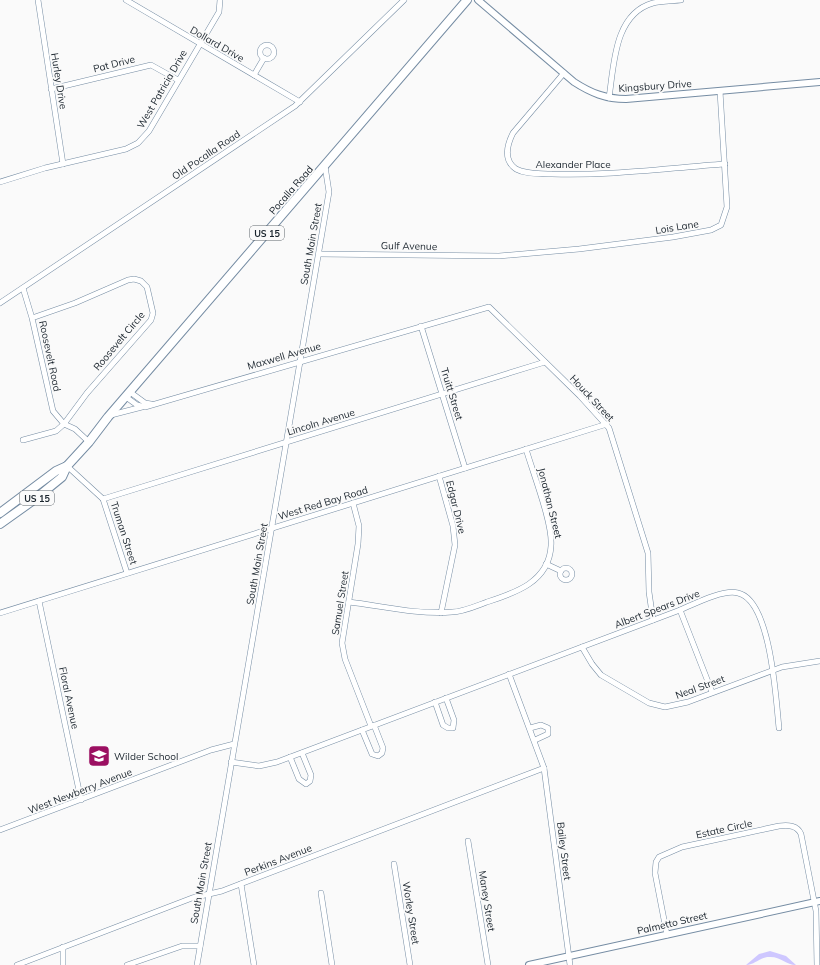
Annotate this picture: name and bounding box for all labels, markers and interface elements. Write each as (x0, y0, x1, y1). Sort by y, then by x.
street label: Dollard Drive (188, 23, 246, 65)
street label: West Patricia Drive (134, 47, 190, 131)
street label: Hurley Drive (48, 52, 70, 110)
street label: Pat Drive (92, 53, 136, 75)
street label: Kingsbury Drive (618, 77, 692, 95)
street label: Old Pocalla Road (169, 127, 243, 183)
street label: Alexander Place (535, 158, 611, 171)
street label: Pocalla Road (266, 163, 316, 217)
street label: South Main Street (297, 202, 325, 286)
street label: Lois Lane (654, 217, 700, 237)
road number: US 15 (250, 226, 284, 240)
street label: Gulf Avenue (381, 239, 437, 253)
street label: Roosevelt Circle (90, 309, 148, 373)
street label: Roosevelt Road (36, 319, 64, 393)
street label: Maxwell Avenue (246, 339, 322, 373)
street label: Truitt Street (438, 366, 466, 422)
street label: Houck Street (567, 372, 617, 425)
street label: Lincoln Avenue (286, 406, 356, 438)
street label: Jonathan Street (535, 466, 565, 540)
street label: Edgar Drive (443, 479, 469, 535)
street label: West Red Bay Road (277, 483, 369, 523)
road number: US 15 (20, 491, 54, 505)
street label: Truman Street (108, 500, 140, 567)
street label: South Main Street (243, 522, 271, 606)
street label: Samuel Street (329, 569, 352, 636)
street label: Albert Spears Drive (613, 587, 701, 631)
street label: Floral Avenue (56, 666, 82, 730)
street label: Neal Street (674, 672, 727, 702)
school or university icon: Wilder School (86, 743, 112, 769)
place label: Wilder School (114, 750, 178, 763)
street label: West Newberry Avenue (26, 765, 134, 817)
street label: Estate Circle (695, 817, 753, 841)
street label: Bailey Street (554, 821, 574, 881)
street label: South Main Street (187, 841, 215, 925)
street label: Perkins Avenue (242, 841, 314, 879)
street label: Maney Street (476, 870, 498, 933)
street label: Worley Street (400, 881, 422, 946)
street label: Palmetto Street (636, 908, 709, 937)

